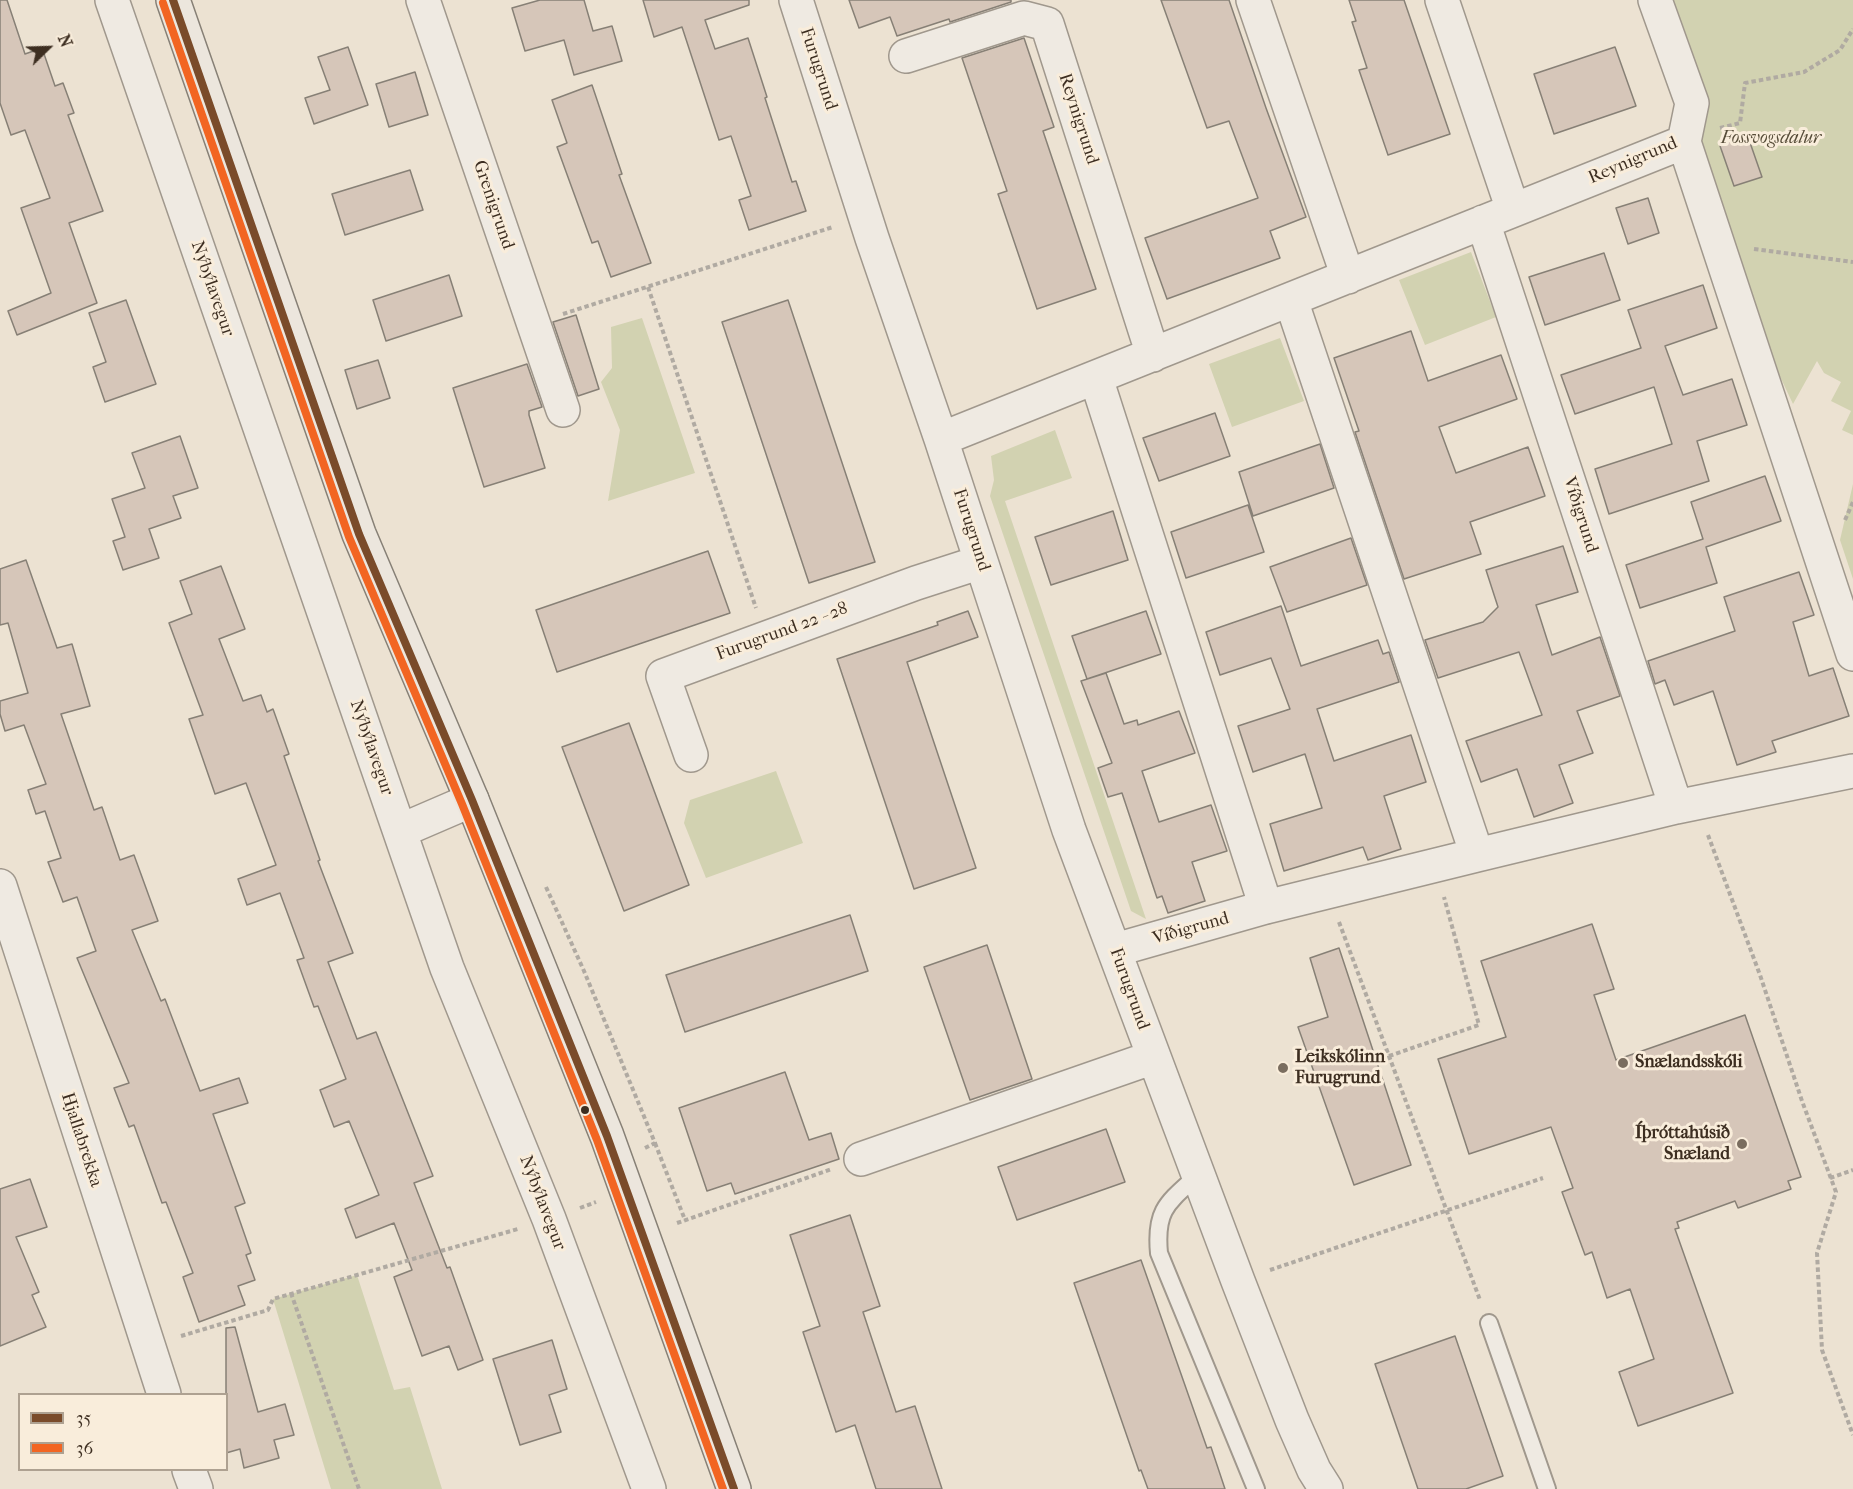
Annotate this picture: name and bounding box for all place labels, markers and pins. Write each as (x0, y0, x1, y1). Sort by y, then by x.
place label: Leikskólinn Furugrund (1295, 1047, 1385, 1090)
place label: Snælandsskóli (1635, 1052, 1743, 1074)
marker: Snælandsskóli (1616, 1056, 1630, 1070)
marker: Leikskólinn Furugrund (1276, 1061, 1290, 1075)
unlabelled marker (579, 1104, 591, 1116)
place label: Íþróttahúsið Snæland (1635, 1123, 1730, 1166)
marker: Íþróttahúsið Snæland (1735, 1137, 1749, 1151)

